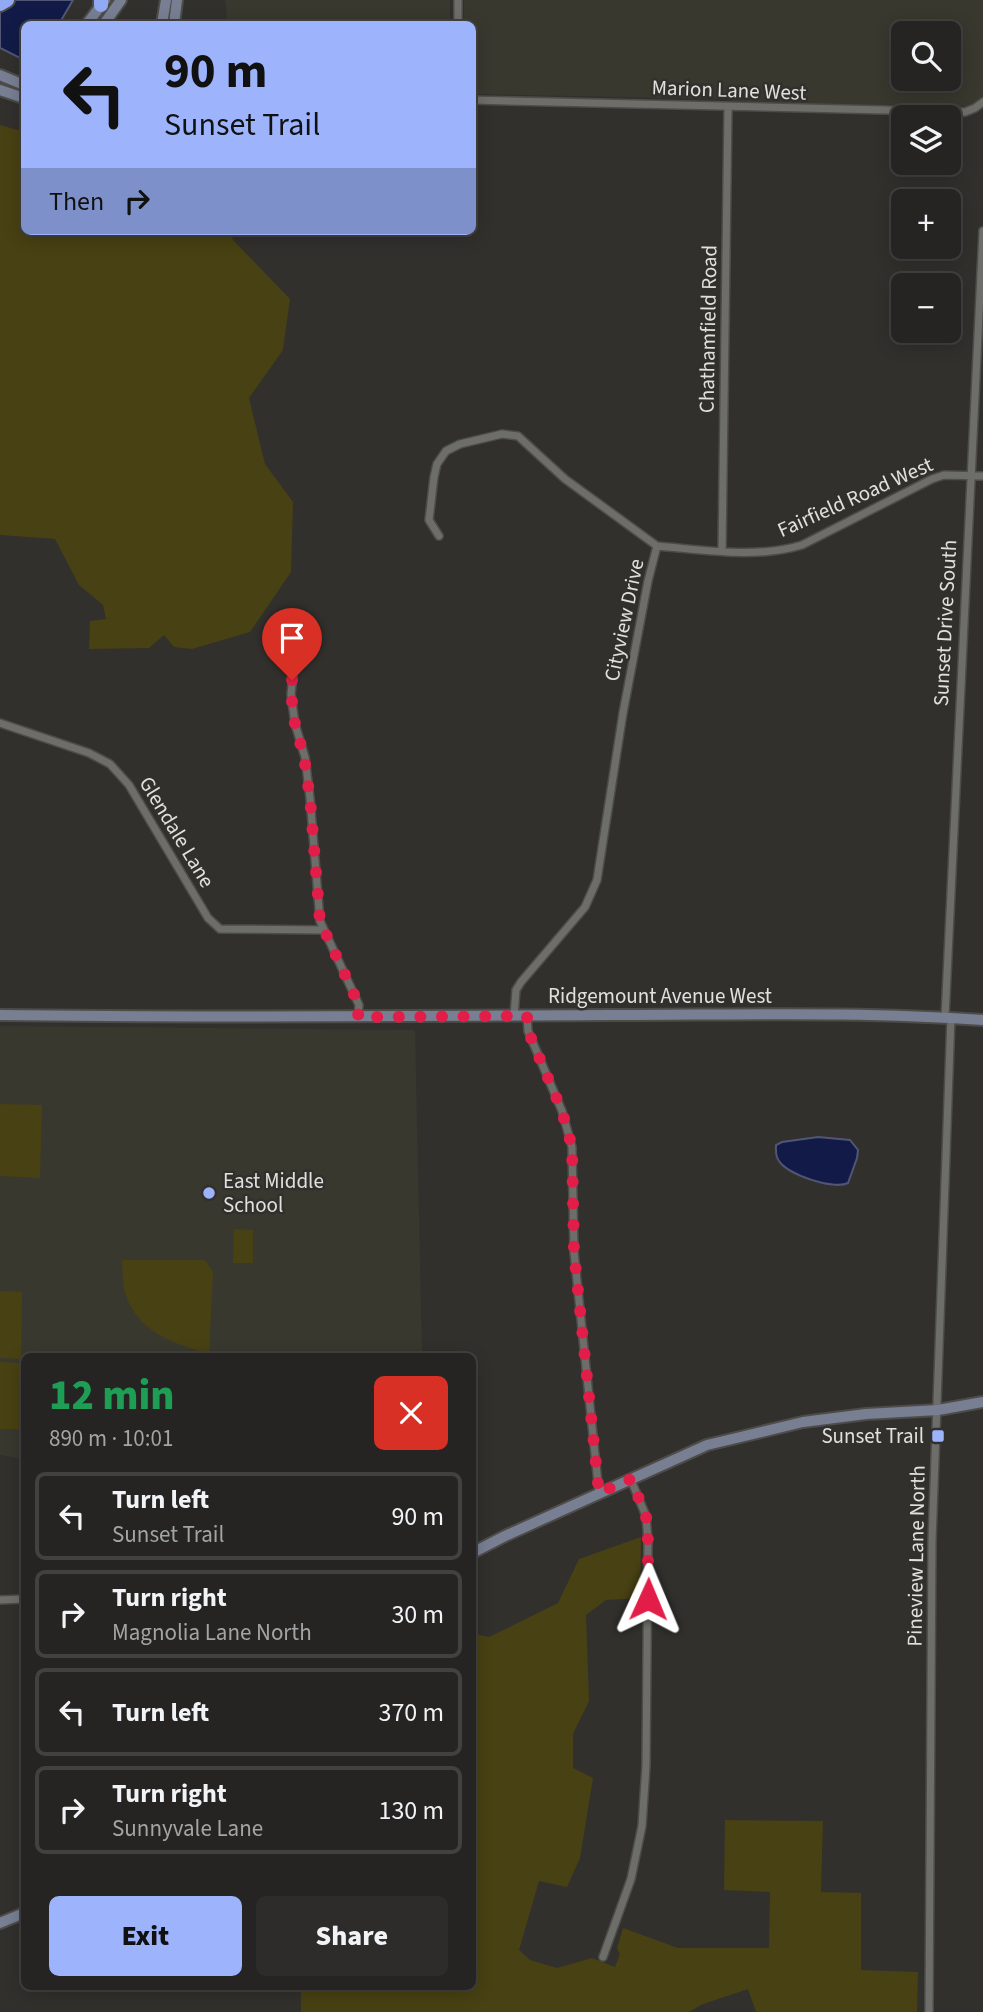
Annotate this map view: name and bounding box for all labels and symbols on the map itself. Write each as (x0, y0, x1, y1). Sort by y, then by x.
street label: Marion Lane West (651, 72, 807, 108)
street label: Chathamfield Road (692, 245, 724, 413)
street label: Fairfield Road West (772, 449, 938, 545)
street label: Sunset Drive South (926, 539, 964, 707)
street label: Cityview Drive (596, 556, 652, 684)
pin (262, 608, 322, 680)
street label: Glendale Lane (132, 771, 222, 893)
street label: Ridgemount Avenue West (548, 981, 772, 1011)
place label: East Middle School (223, 1166, 324, 1220)
marker: East Middle School (201, 1185, 217, 1201)
place label: Sunset Trail (821, 1421, 924, 1451)
marker: Sunset Trail (930, 1428, 946, 1444)
street label: Pineview Lane North (899, 1465, 933, 1647)
position arrow (611, 1562, 685, 1636)

